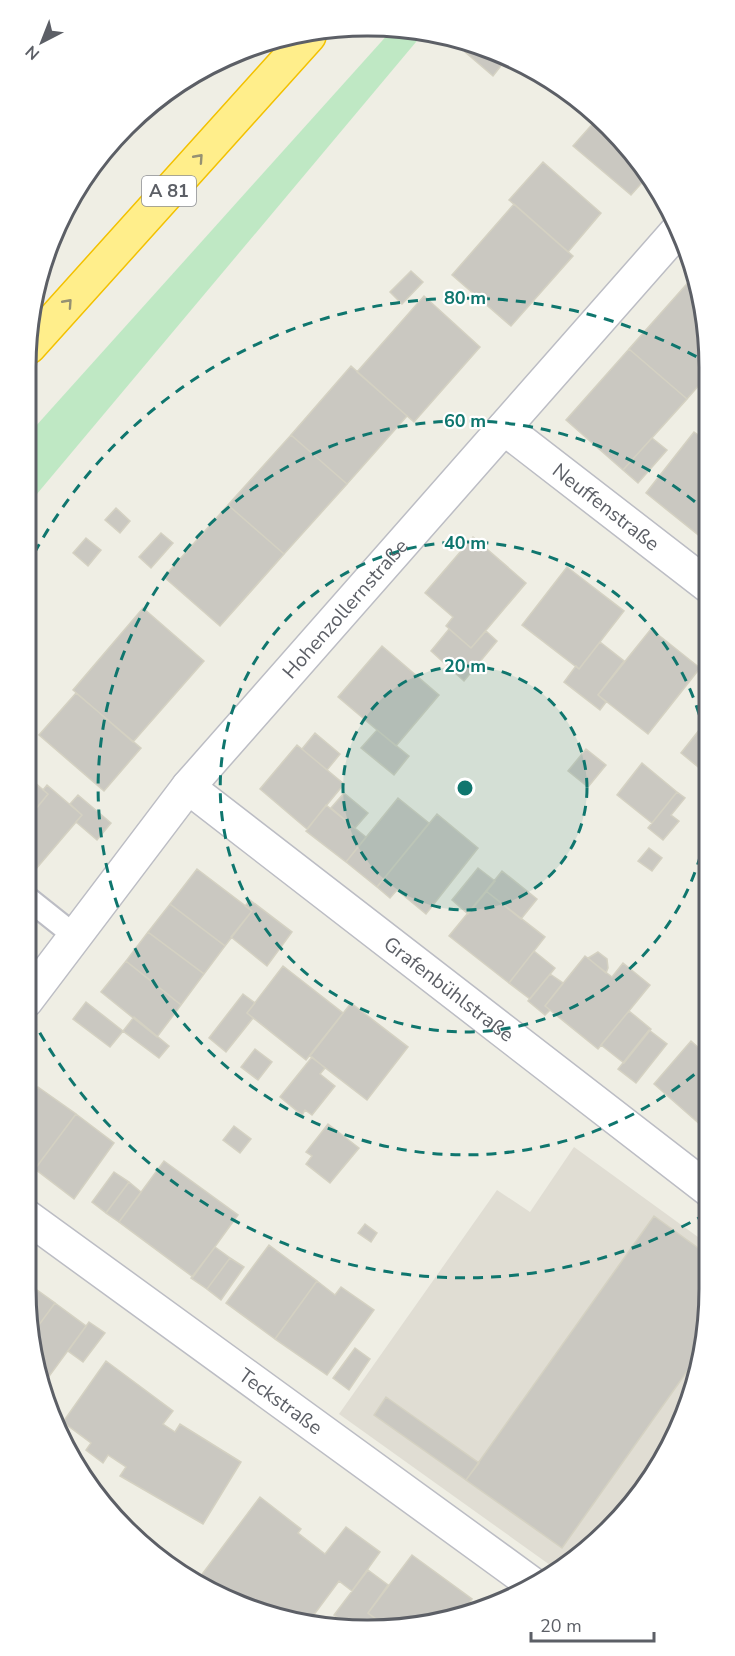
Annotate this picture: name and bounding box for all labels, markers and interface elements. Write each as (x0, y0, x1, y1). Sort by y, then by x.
north arrow (12, 12, 72, 72)
text: N (21, 40, 44, 65)
one-way arrow (191, 155, 202, 166)
road number: A 81 (142, 176, 196, 206)
text: 80 m (444, 286, 486, 310)
one-way arrow (61, 299, 72, 310)
text: 60 m (444, 409, 486, 433)
street label: Neuffenstraße (547, 457, 665, 557)
text: 40 m (444, 531, 486, 555)
street label: Hohenzollernstraße (276, 533, 414, 684)
text: 20 m (444, 654, 486, 678)
centre of rings (455, 778, 475, 798)
street label: Grafenbühlstraße (378, 930, 520, 1048)
street label: Teckstraße (233, 1362, 328, 1441)
scale bar (531, 1605, 654, 1643)
text: 20 m (540, 1614, 582, 1638)

